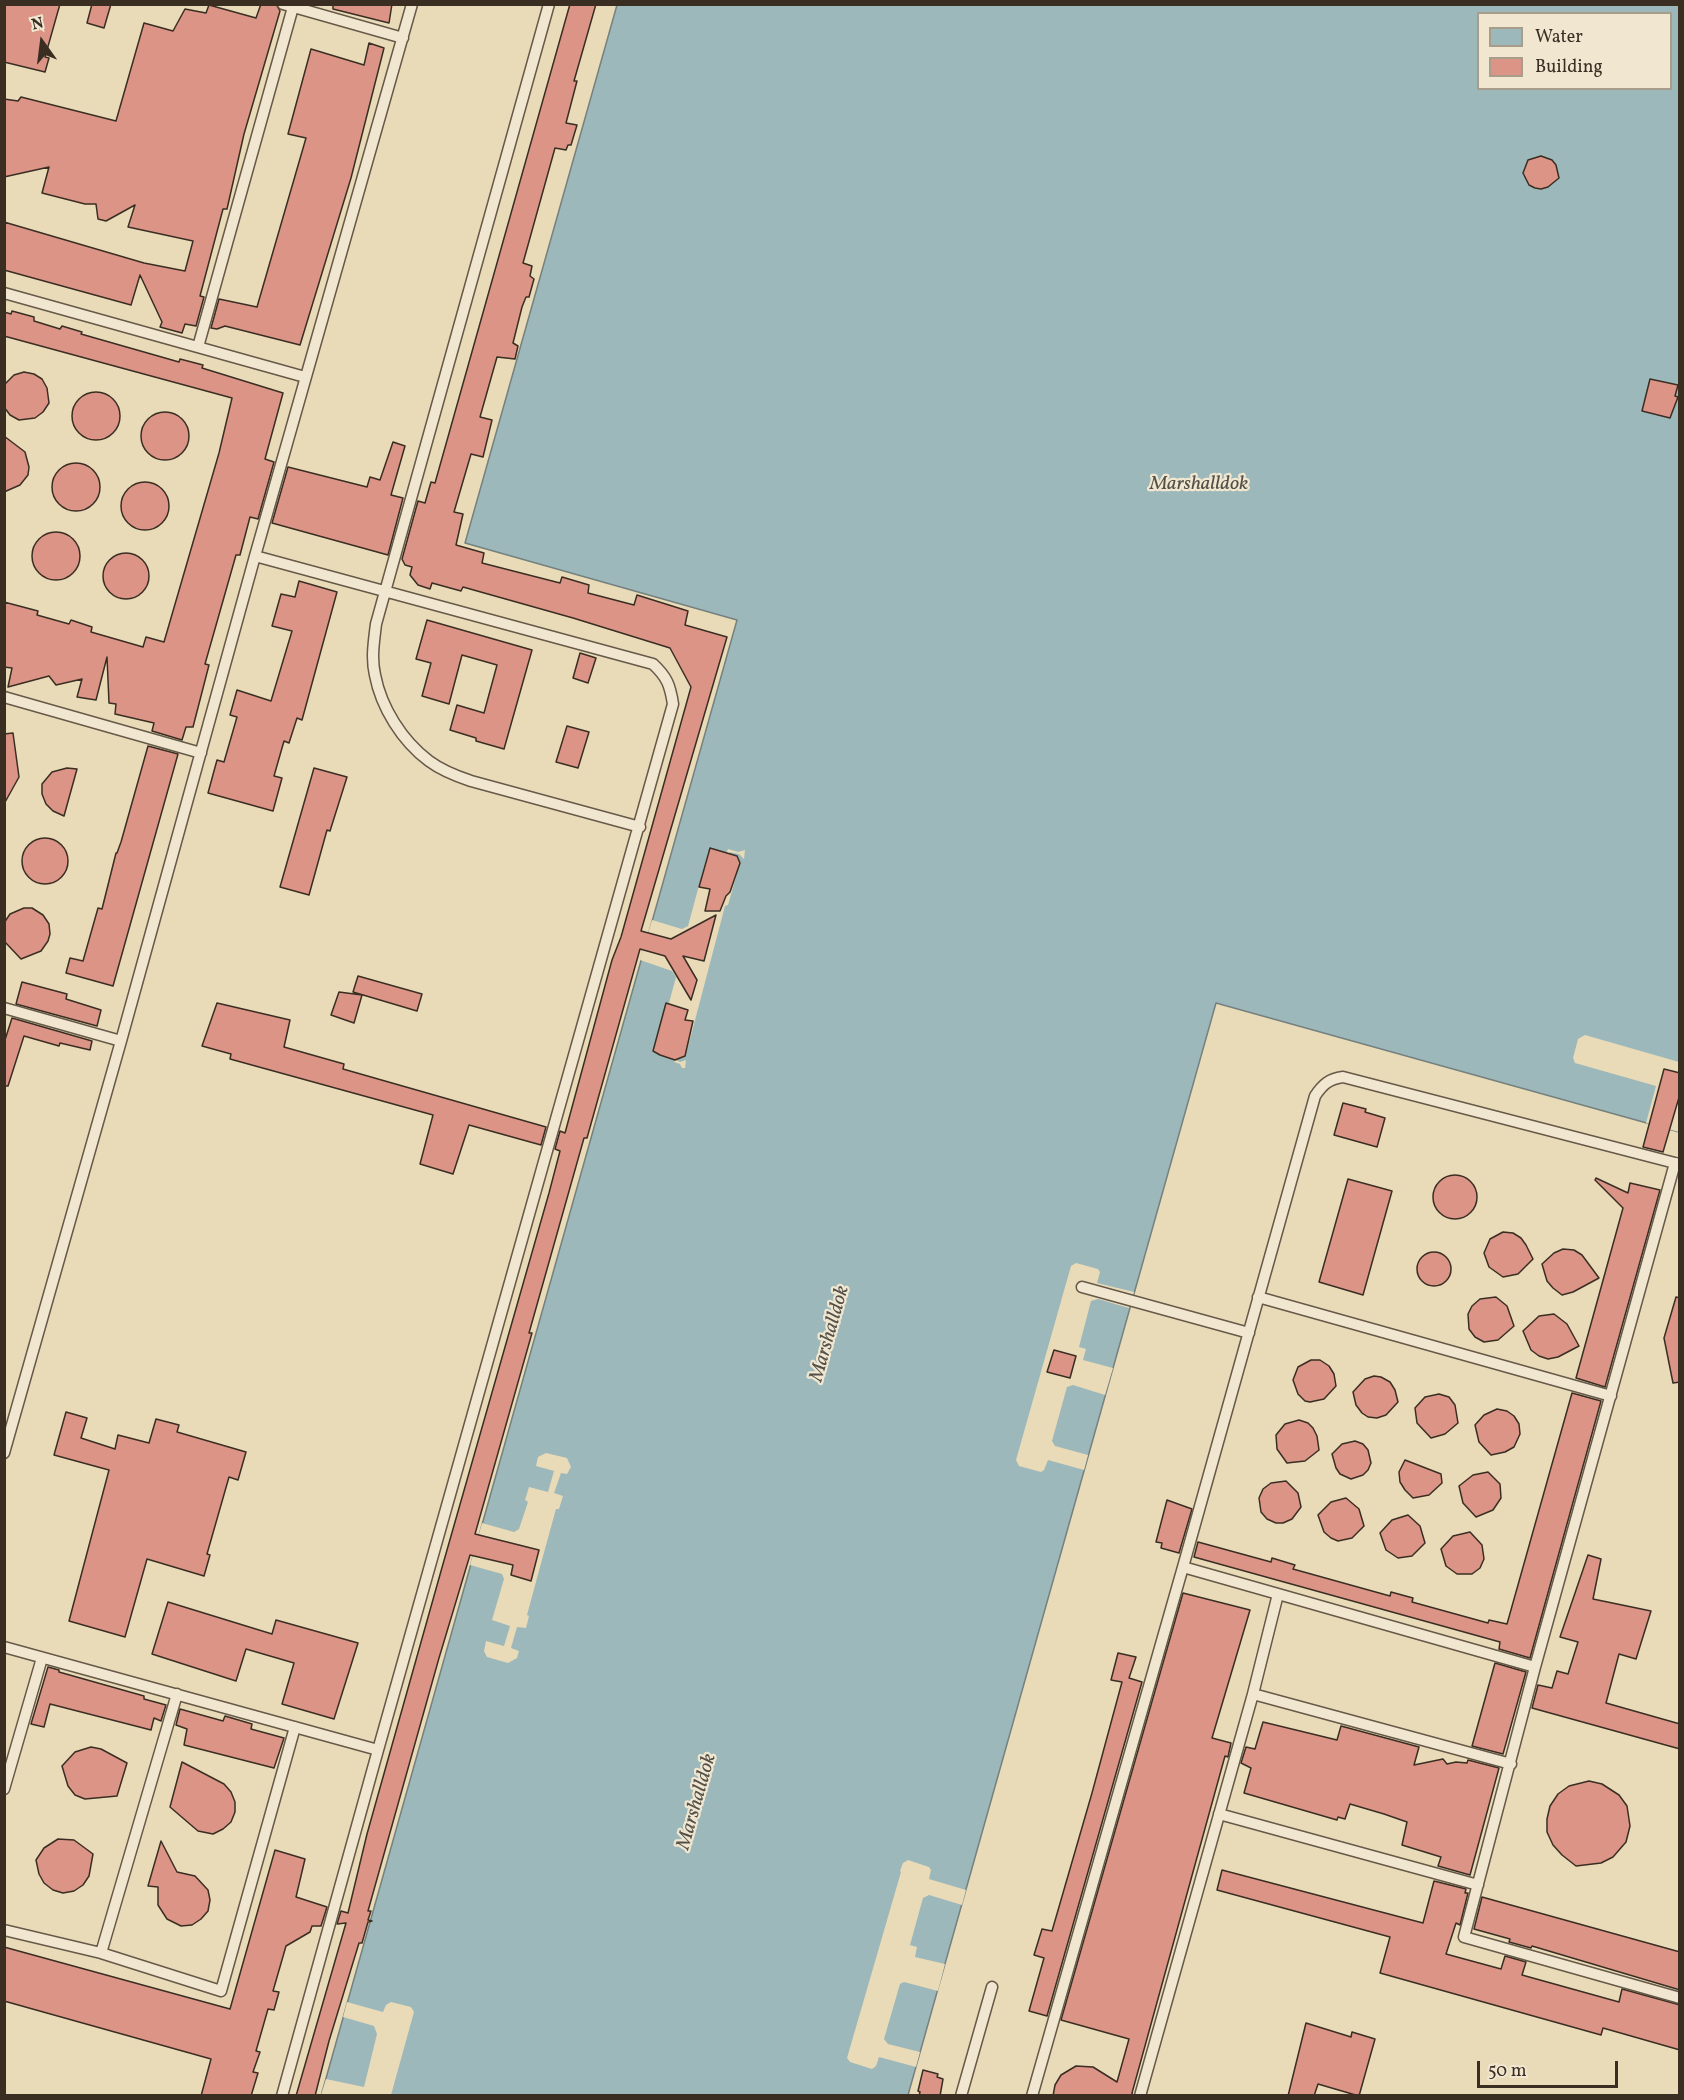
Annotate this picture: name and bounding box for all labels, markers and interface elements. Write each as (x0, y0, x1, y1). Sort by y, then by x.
north arrow (12, 12, 72, 72)
text: N (29, 12, 46, 37)
legend (1477, 12, 1672, 90)
text: Water (1535, 25, 1583, 50)
text: Building (1535, 55, 1603, 80)
water label: Marshalldok (1150, 473, 1248, 497)
water label: Marshalldok (806, 1283, 856, 1385)
water label: Marshalldok (673, 1751, 723, 1853)
scale bar (1480, 2049, 1621, 2087)
text: 50 m (1488, 2059, 1527, 2084)

